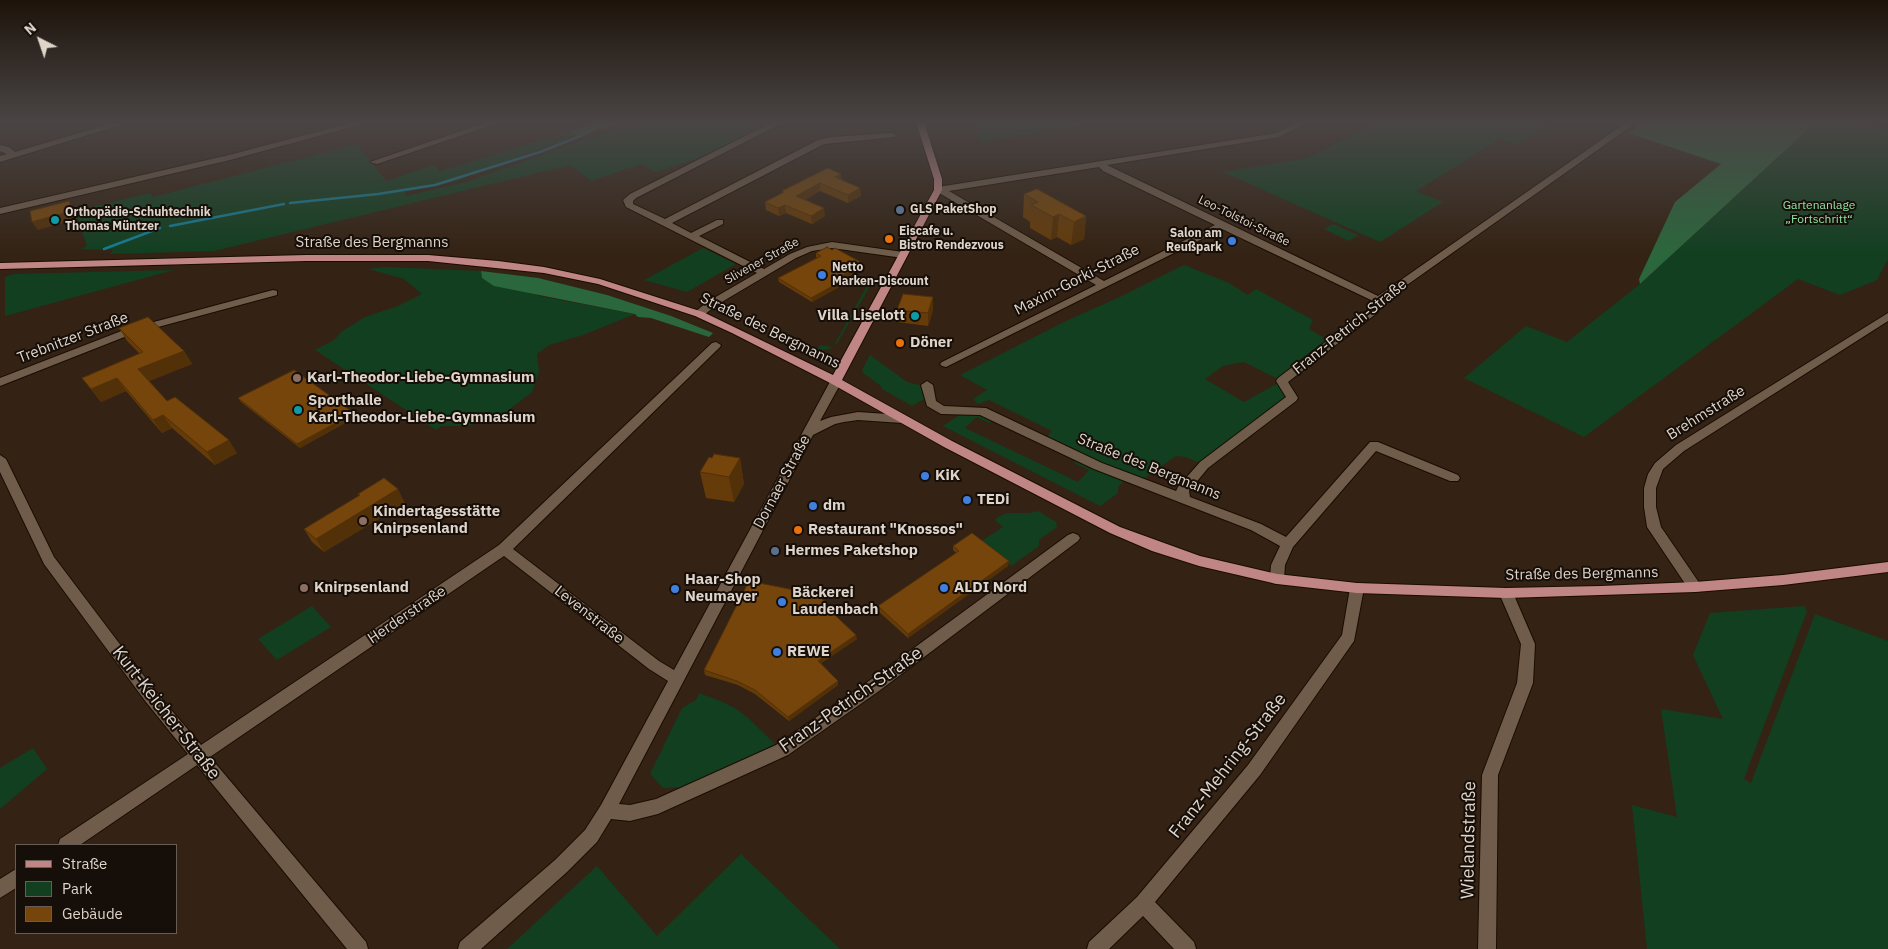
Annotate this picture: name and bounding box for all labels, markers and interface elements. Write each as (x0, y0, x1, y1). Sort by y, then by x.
north arrow (15, 15, 65, 65)
text: N (20, 19, 40, 39)
street label: Leo-Tolstoi-Straße (1196, 193, 1292, 249)
park label: Gartenanlage „Fortschritt“ (1783, 199, 1855, 227)
place label: GLS PaketShop (910, 203, 996, 217)
marker: GLS PaketShop (894, 204, 906, 216)
place label: Orthopädie-Schuhtechnik Thomas Müntzer (65, 206, 211, 234)
marker: Orthopädie-Schuhtechnik Thomas Müntzer (49, 214, 61, 226)
place label: Eiscafe u. Bistro Rendezvous (899, 225, 1004, 253)
place label: Salon am Reußpark (1166, 227, 1222, 255)
marker: Eiscafe u. Bistro Rendezvous (883, 233, 895, 245)
street label: Straße des Bergmanns (295, 234, 449, 252)
street label: Slivener Straße (722, 235, 802, 287)
marker: Salon am Reußpark (1226, 235, 1238, 247)
street label: Maxim-Gorki-Straße (1012, 241, 1142, 319)
place label: Netto Marken-Discount (832, 261, 928, 289)
marker: Netto Marken-Discount (816, 269, 828, 281)
street label: Franz-Petrich-Straße (1289, 276, 1411, 378)
street label: Straße des Bergmanns (697, 289, 843, 373)
place label: Villa Liselott (817, 307, 905, 325)
street label: Trebnitzer Straße (15, 309, 131, 367)
marker: Villa Liselott (909, 310, 921, 322)
place label: Döner (910, 334, 952, 352)
marker: Döner (894, 337, 906, 349)
place label: Karl-Theodor-Liebe-Gymnasium (307, 369, 534, 387)
marker: Karl-Theodor-Liebe-Gymnasium (291, 372, 303, 384)
street label: Brehmstraße (1664, 382, 1748, 444)
place label: Sporthalle Karl-Theodor-Liebe-Gymnasium (308, 392, 535, 427)
marker: Sporthalle Karl-Theodor-Liebe-Gymnasium (292, 404, 304, 416)
street label: Straße des Bergmanns (1075, 430, 1223, 504)
street label: Dornaer Straße (750, 432, 814, 532)
place label: KiK (935, 467, 960, 485)
marker: KiK (919, 470, 931, 482)
place label: TEDi (977, 491, 1010, 509)
marker: TEDi (961, 494, 973, 506)
place label: dm (823, 497, 846, 515)
marker: dm (807, 500, 819, 512)
place label: Kindertagesstätte Knirpsenland (373, 503, 500, 538)
marker: Kindertagesstätte Knirpsenland (357, 515, 369, 527)
place label: Restaurant "Knossos" (808, 521, 963, 539)
marker: Restaurant "Knossos" (792, 524, 804, 536)
place label: Hermes Paketshop (785, 542, 918, 560)
marker: Hermes Paketshop (769, 545, 781, 557)
street label: Straße des Bergmanns (1505, 564, 1659, 584)
place label: Haar-Shop Neumayer (685, 571, 761, 606)
place label: Knirpsenland (314, 579, 409, 597)
place label: ALDI Nord (954, 579, 1027, 597)
marker: Knirpsenland (298, 582, 310, 594)
street label: Herderstraße (364, 582, 450, 648)
street label: Levenstraße (551, 582, 627, 648)
marker: ALDI Nord (938, 582, 950, 594)
marker: Haar-Shop Neumayer (669, 583, 681, 595)
place label: Bäckerei Laudenbach (792, 584, 878, 619)
marker: Bäckerei Laudenbach (776, 596, 788, 608)
street label: Kurt-Keicher-Straße (107, 642, 225, 784)
street label: Franz-Petrich-Straße (775, 643, 927, 757)
place label: REWE (787, 643, 830, 661)
marker: REWE (771, 646, 783, 658)
street label: Franz-Mehring-Straße (1165, 689, 1291, 843)
street label: Wielandstraße (1457, 781, 1481, 899)
legend (15, 844, 178, 934)
text: Straße (62, 854, 107, 873)
text: Park (62, 879, 92, 898)
text: Gebäude (62, 904, 123, 923)

